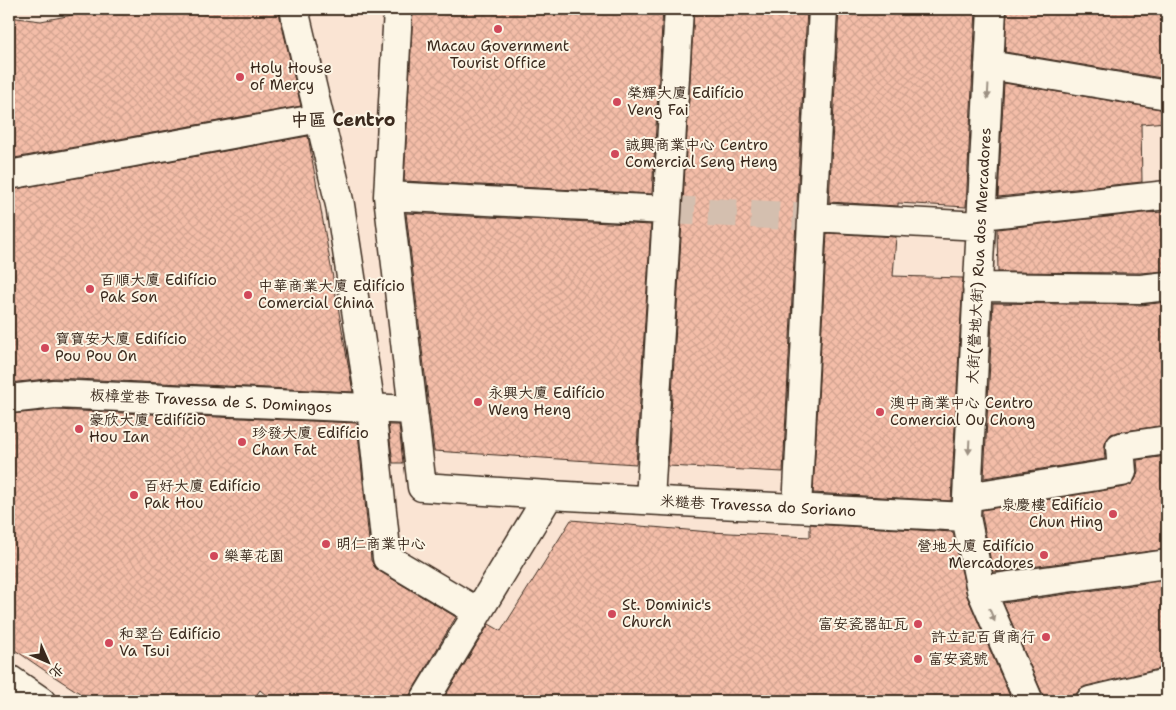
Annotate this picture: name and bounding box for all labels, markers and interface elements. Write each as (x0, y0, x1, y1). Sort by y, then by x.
marker: Macau Government Tourist Office (492, 23, 504, 35)
place label: Macau Government Tourist Office (427, 36, 569, 73)
place label: Holy House of Mercy (250, 58, 332, 95)
marker: Holy House of Mercy (234, 71, 246, 83)
place label: 榮輝大廈 Edifício Veng Fai (627, 83, 744, 120)
one-way arrow (983, 85, 991, 101)
marker: 榮輝大廈 Edifício Veng Fai (611, 96, 623, 108)
district label: 中區 Centro (290, 108, 396, 132)
street label: 大街(營地大街) Rua dos Mercadores (962, 127, 996, 385)
place label: 誠興商業中心 Centro Comercial Seng Heng (625, 135, 778, 172)
marker: 誠興商業中心 Centro Comercial Seng Heng (609, 148, 621, 160)
place label: 百順大廈 Edifício Pak Son (100, 270, 217, 307)
place label: 中華商業大廈 Edifício Comercial China (258, 276, 405, 313)
marker: 百順大廈 Edifício Pak Son (84, 283, 96, 295)
marker: 中華商業大廈 Edifício Comercial China (242, 289, 254, 301)
place label: 寶寶安大廈 Edifício Pou Pou On (55, 329, 187, 366)
marker: 寶寶安大廈 Edifício Pou Pou On (39, 342, 51, 354)
place label: 永興大廈 Edifício Weng Heng (488, 383, 605, 420)
street label: 板樟堂巷 Travessa de S. Domingos (89, 385, 333, 417)
place label: 澳中商業中心 Centro Comercial Ou Chong (890, 393, 1035, 430)
marker: 永興大廈 Edifício Weng Heng (472, 396, 484, 408)
marker: 澳中商業中心 Centro Comercial Ou Chong (874, 406, 886, 418)
place label: 豪欣大廈 Edifício Hou Ian (89, 410, 206, 447)
marker: 豪欣大廈 Edifício Hou Ian (73, 423, 85, 435)
place label: 珍發大廈 Edifício Chan Fat (252, 423, 369, 460)
marker: 珍發大廈 Edifício Chan Fat (236, 436, 248, 448)
one-way arrow (965, 439, 973, 455)
place label: 百好大廈 Edifício Pak Hou (144, 476, 261, 513)
marker: 百好大廈 Edifício Pak Hou (128, 489, 140, 501)
street label: 米糙巷 Travessa do Soriano (659, 491, 857, 521)
place label: 泉慶樓 Edifício Chun Hing (1001, 495, 1103, 532)
marker: 泉慶樓 Edifício Chun Hing (1107, 508, 1119, 520)
place label: 明仁商業中心 (336, 534, 426, 554)
place label: 營地大廈 Edifício Mercadores (917, 536, 1034, 573)
marker: 明仁商業中心 (320, 538, 332, 550)
place label: 樂華花園 (224, 546, 284, 566)
marker: 營地大廈 Edifício Mercadores (1038, 549, 1050, 561)
marker: 樂華花園 (208, 550, 220, 562)
place label: St. Dominic's Church (622, 595, 711, 632)
marker: St. Dominic's Church (606, 608, 618, 620)
one-way arrow (988, 608, 996, 623)
place label: 富安瓷器缸瓦 (818, 614, 908, 634)
marker: 富安瓷器缸瓦 (912, 618, 924, 630)
place label: 和翠台 Edifício Va Tsui (119, 624, 221, 661)
place label: 許立記百貨商行 (931, 627, 1036, 647)
marker: 許立記百貨商行 (1040, 631, 1052, 643)
marker: 和翠台 Edifício Va Tsui (103, 637, 115, 649)
north arrow (22, 638, 72, 688)
place label: 富安瓷號 (928, 649, 988, 669)
marker: 富安瓷號 (912, 653, 924, 665)
text: 北 (46, 660, 69, 683)

